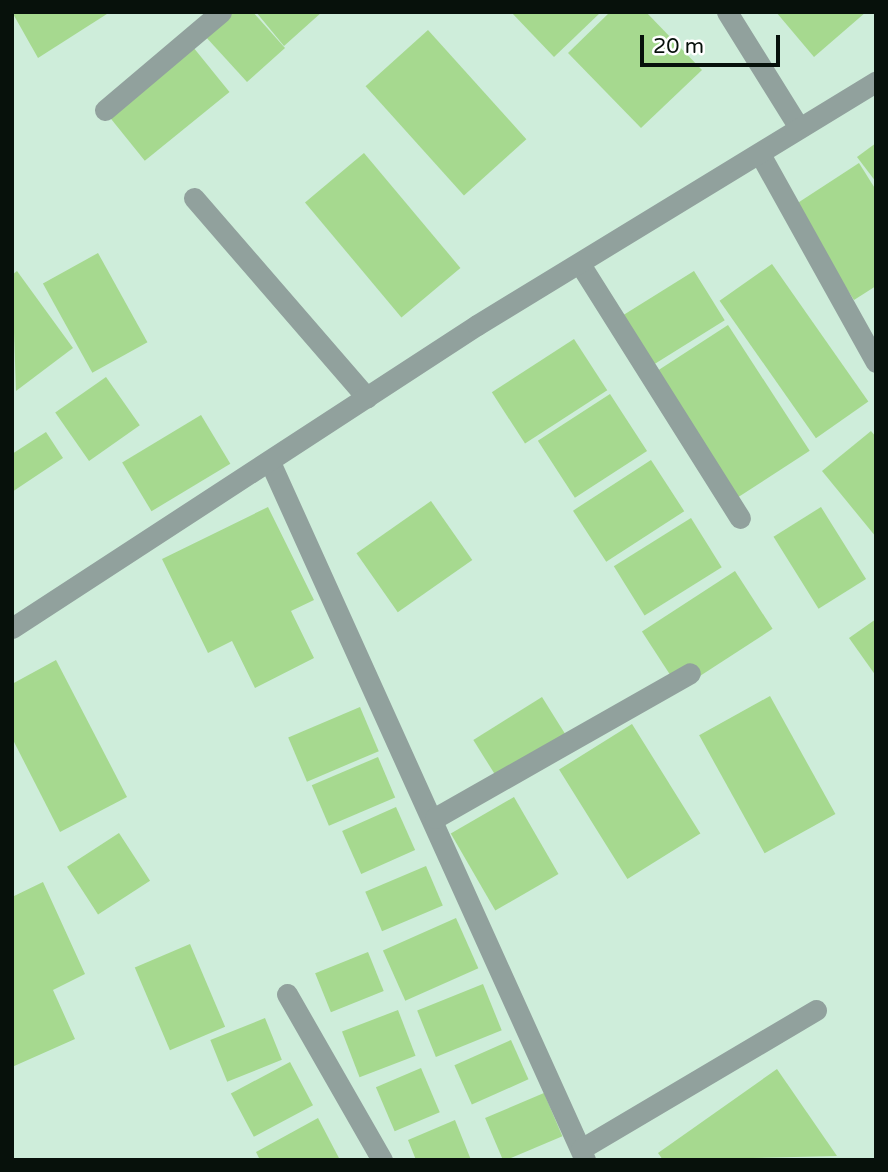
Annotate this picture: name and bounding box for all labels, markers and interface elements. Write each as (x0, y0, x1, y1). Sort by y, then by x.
scale bar (643, 21, 783, 65)
text: 20 m (653, 34, 704, 59)

